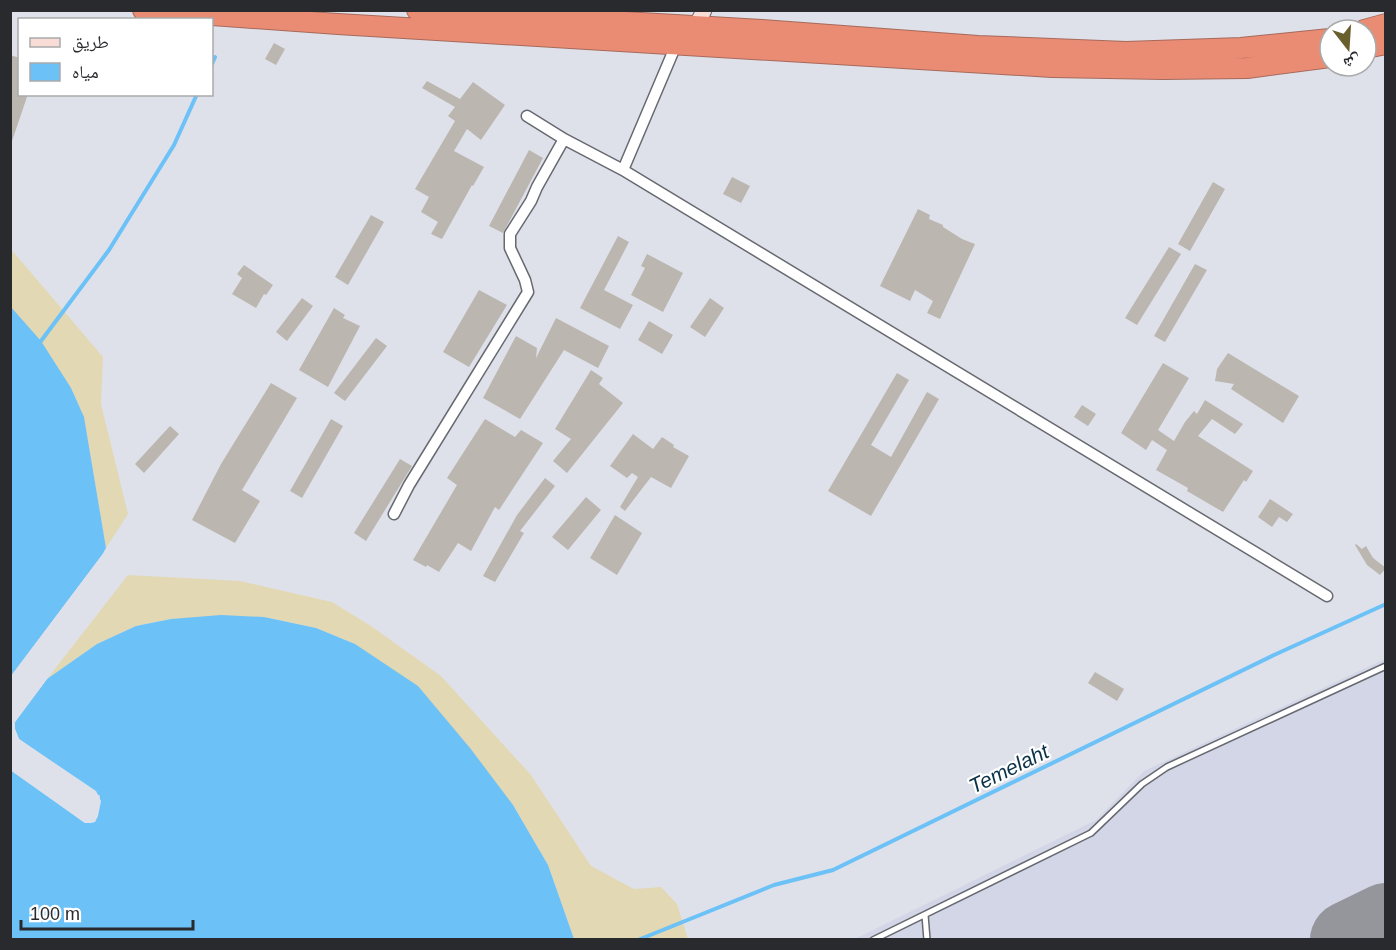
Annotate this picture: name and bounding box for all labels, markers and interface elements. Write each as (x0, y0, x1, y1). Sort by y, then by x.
legend (18, 18, 213, 96)
north arrow (1318, 18, 1378, 78)
text: طريق (72, 32, 109, 53)
text: ش (1341, 50, 1363, 72)
text: مياه (72, 62, 99, 82)
water label: Temelaht (965, 739, 1053, 798)
scale bar (21, 893, 194, 931)
text: 100 m (30, 904, 80, 924)

